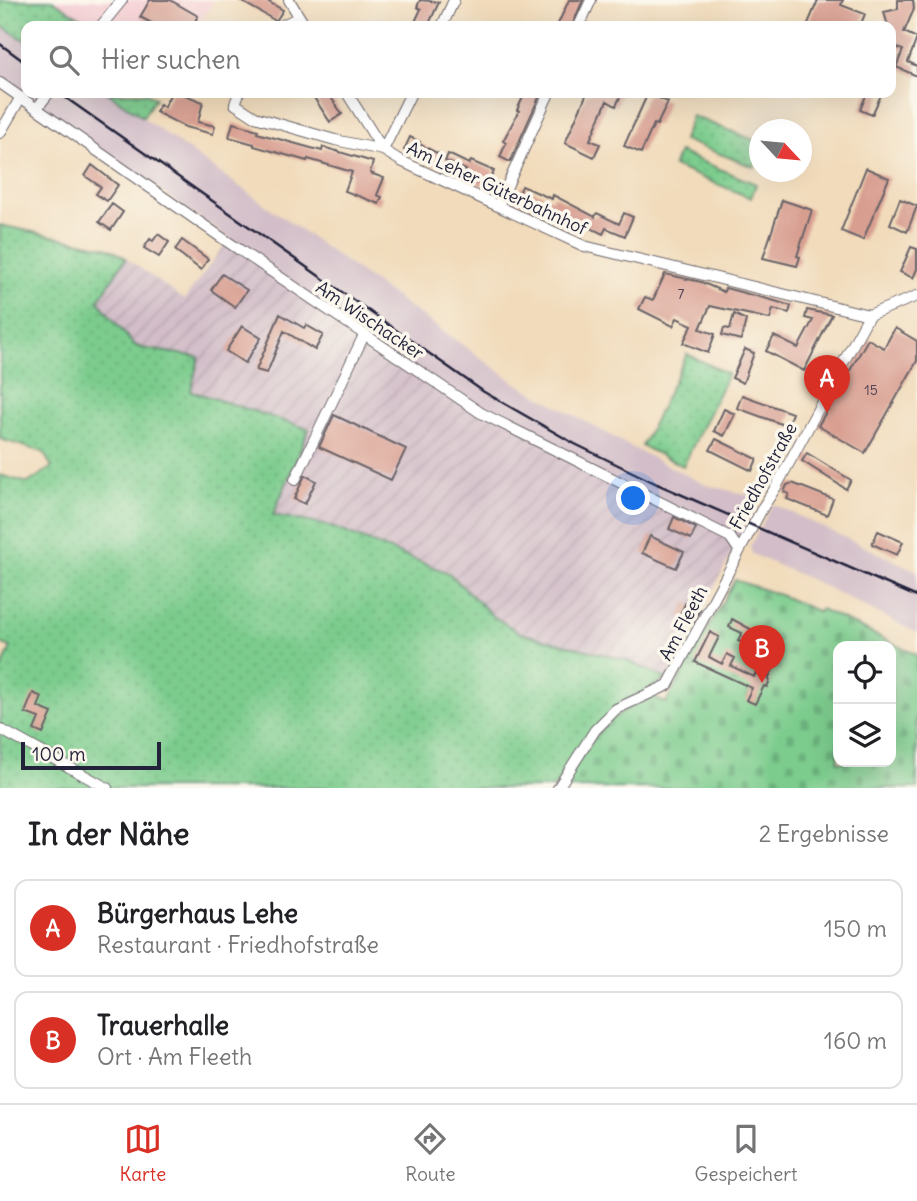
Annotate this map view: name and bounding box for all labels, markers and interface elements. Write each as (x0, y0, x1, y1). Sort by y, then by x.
search box (21, 21, 896, 98)
icon: search (45, 41, 83, 79)
text: Hier suchen (101, 43, 241, 76)
north arrow (749, 119, 812, 182)
street label: Am Leher Güterbahnhof (403, 136, 592, 240)
street label: Am Wischacker (312, 275, 429, 365)
house number: 7 (678, 285, 685, 303)
pin: A (804, 355, 850, 413)
house number: 15 (864, 381, 878, 399)
street label: Friedhofstraße (724, 419, 802, 533)
your location (616, 481, 650, 515)
street label: Am Fleeth (654, 582, 712, 664)
pin: B (739, 625, 785, 683)
map controls (833, 641, 896, 767)
button: locate (833, 641, 896, 704)
button: layers (833, 704, 896, 767)
scale bar (21, 739, 161, 771)
text: 100 m (32, 742, 86, 766)
text: In der Nähe (28, 815, 190, 853)
text: 2 Ergebnisse (759, 819, 889, 848)
text: Bürgerhaus Lehe (97, 897, 298, 930)
text: A (46, 914, 60, 943)
text: 150 m (824, 914, 887, 943)
text: Restaurant · Friedhofstraße (97, 930, 379, 959)
text: Trauerhalle (97, 1009, 229, 1042)
text: B (45, 1026, 61, 1055)
text: 160 m (824, 1026, 887, 1055)
text: Ort · Am Fleeth (97, 1042, 252, 1071)
tab: Karte (120, 1120, 166, 1186)
tab: Route (405, 1120, 455, 1186)
tab: Gespeichert (694, 1120, 797, 1186)

